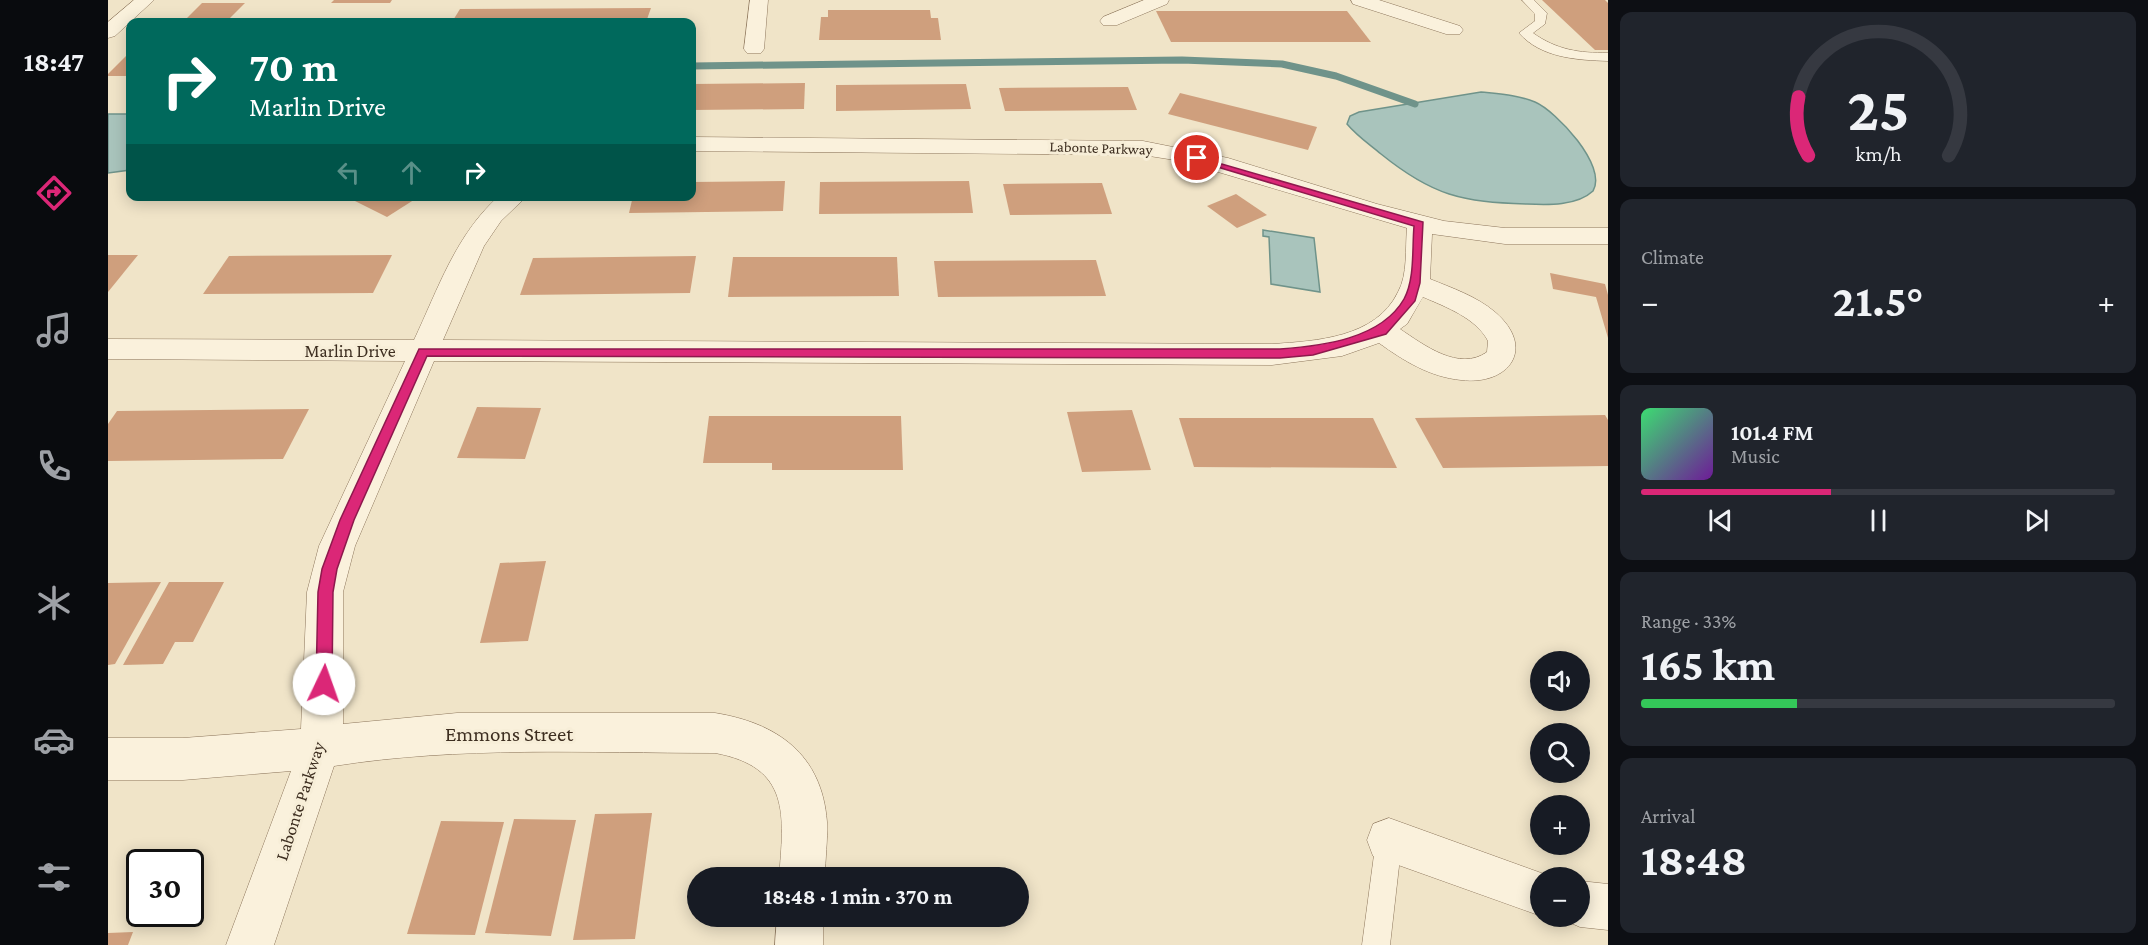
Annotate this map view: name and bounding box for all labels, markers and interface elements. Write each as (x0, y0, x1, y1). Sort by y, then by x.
icon: right (150, 42, 228, 120)
text: 70 m (249, 43, 338, 90)
text: 18:47 (24, 47, 84, 77)
text: 25 (1847, 74, 1909, 143)
text: Marlin Drive (249, 92, 386, 122)
pin (1171, 132, 1222, 183)
street label: Labonte Parkway (1049, 138, 1153, 159)
icon: arrive (1180, 141, 1213, 174)
text: km/h (1855, 143, 1902, 167)
icon: left (332, 156, 365, 189)
icon: ahead (395, 156, 428, 189)
icon: right (458, 156, 491, 189)
icon: directions (33, 172, 75, 214)
text: Climate (1641, 246, 1704, 268)
text: 21.5° (1833, 276, 1923, 326)
text: − (1641, 283, 1658, 320)
text: + (2098, 283, 2115, 320)
icon: music (33, 309, 75, 351)
street label: Marlin Drive (304, 341, 396, 361)
text: 101.4 FM (1731, 420, 1813, 445)
icon: phone (33, 445, 75, 487)
text: Music (1731, 445, 1780, 467)
icon: previous (1704, 504, 1737, 537)
icon: pause (1862, 504, 1895, 537)
icon: next (2020, 504, 2053, 537)
icon: climate (33, 582, 75, 624)
text: Range · 33% (1641, 610, 1736, 632)
text: 165 km (1641, 640, 1775, 690)
map controls (1530, 651, 1590, 927)
button: sound (1530, 651, 1590, 711)
position arrow (292, 652, 356, 716)
icon: car (33, 719, 75, 761)
street label: Emmons Street (445, 722, 574, 746)
button: search (1530, 723, 1590, 783)
street label: Labonte Parkway (271, 738, 329, 863)
button: + (1530, 795, 1590, 855)
text: Arrival (1641, 805, 1695, 827)
text: 18:48 (1641, 835, 1747, 885)
speed limit sign: 30 (126, 849, 204, 927)
icon: filters (33, 856, 75, 898)
button: − (1530, 867, 1590, 927)
text: 18:48 · 1 min · 370 m (764, 884, 952, 909)

